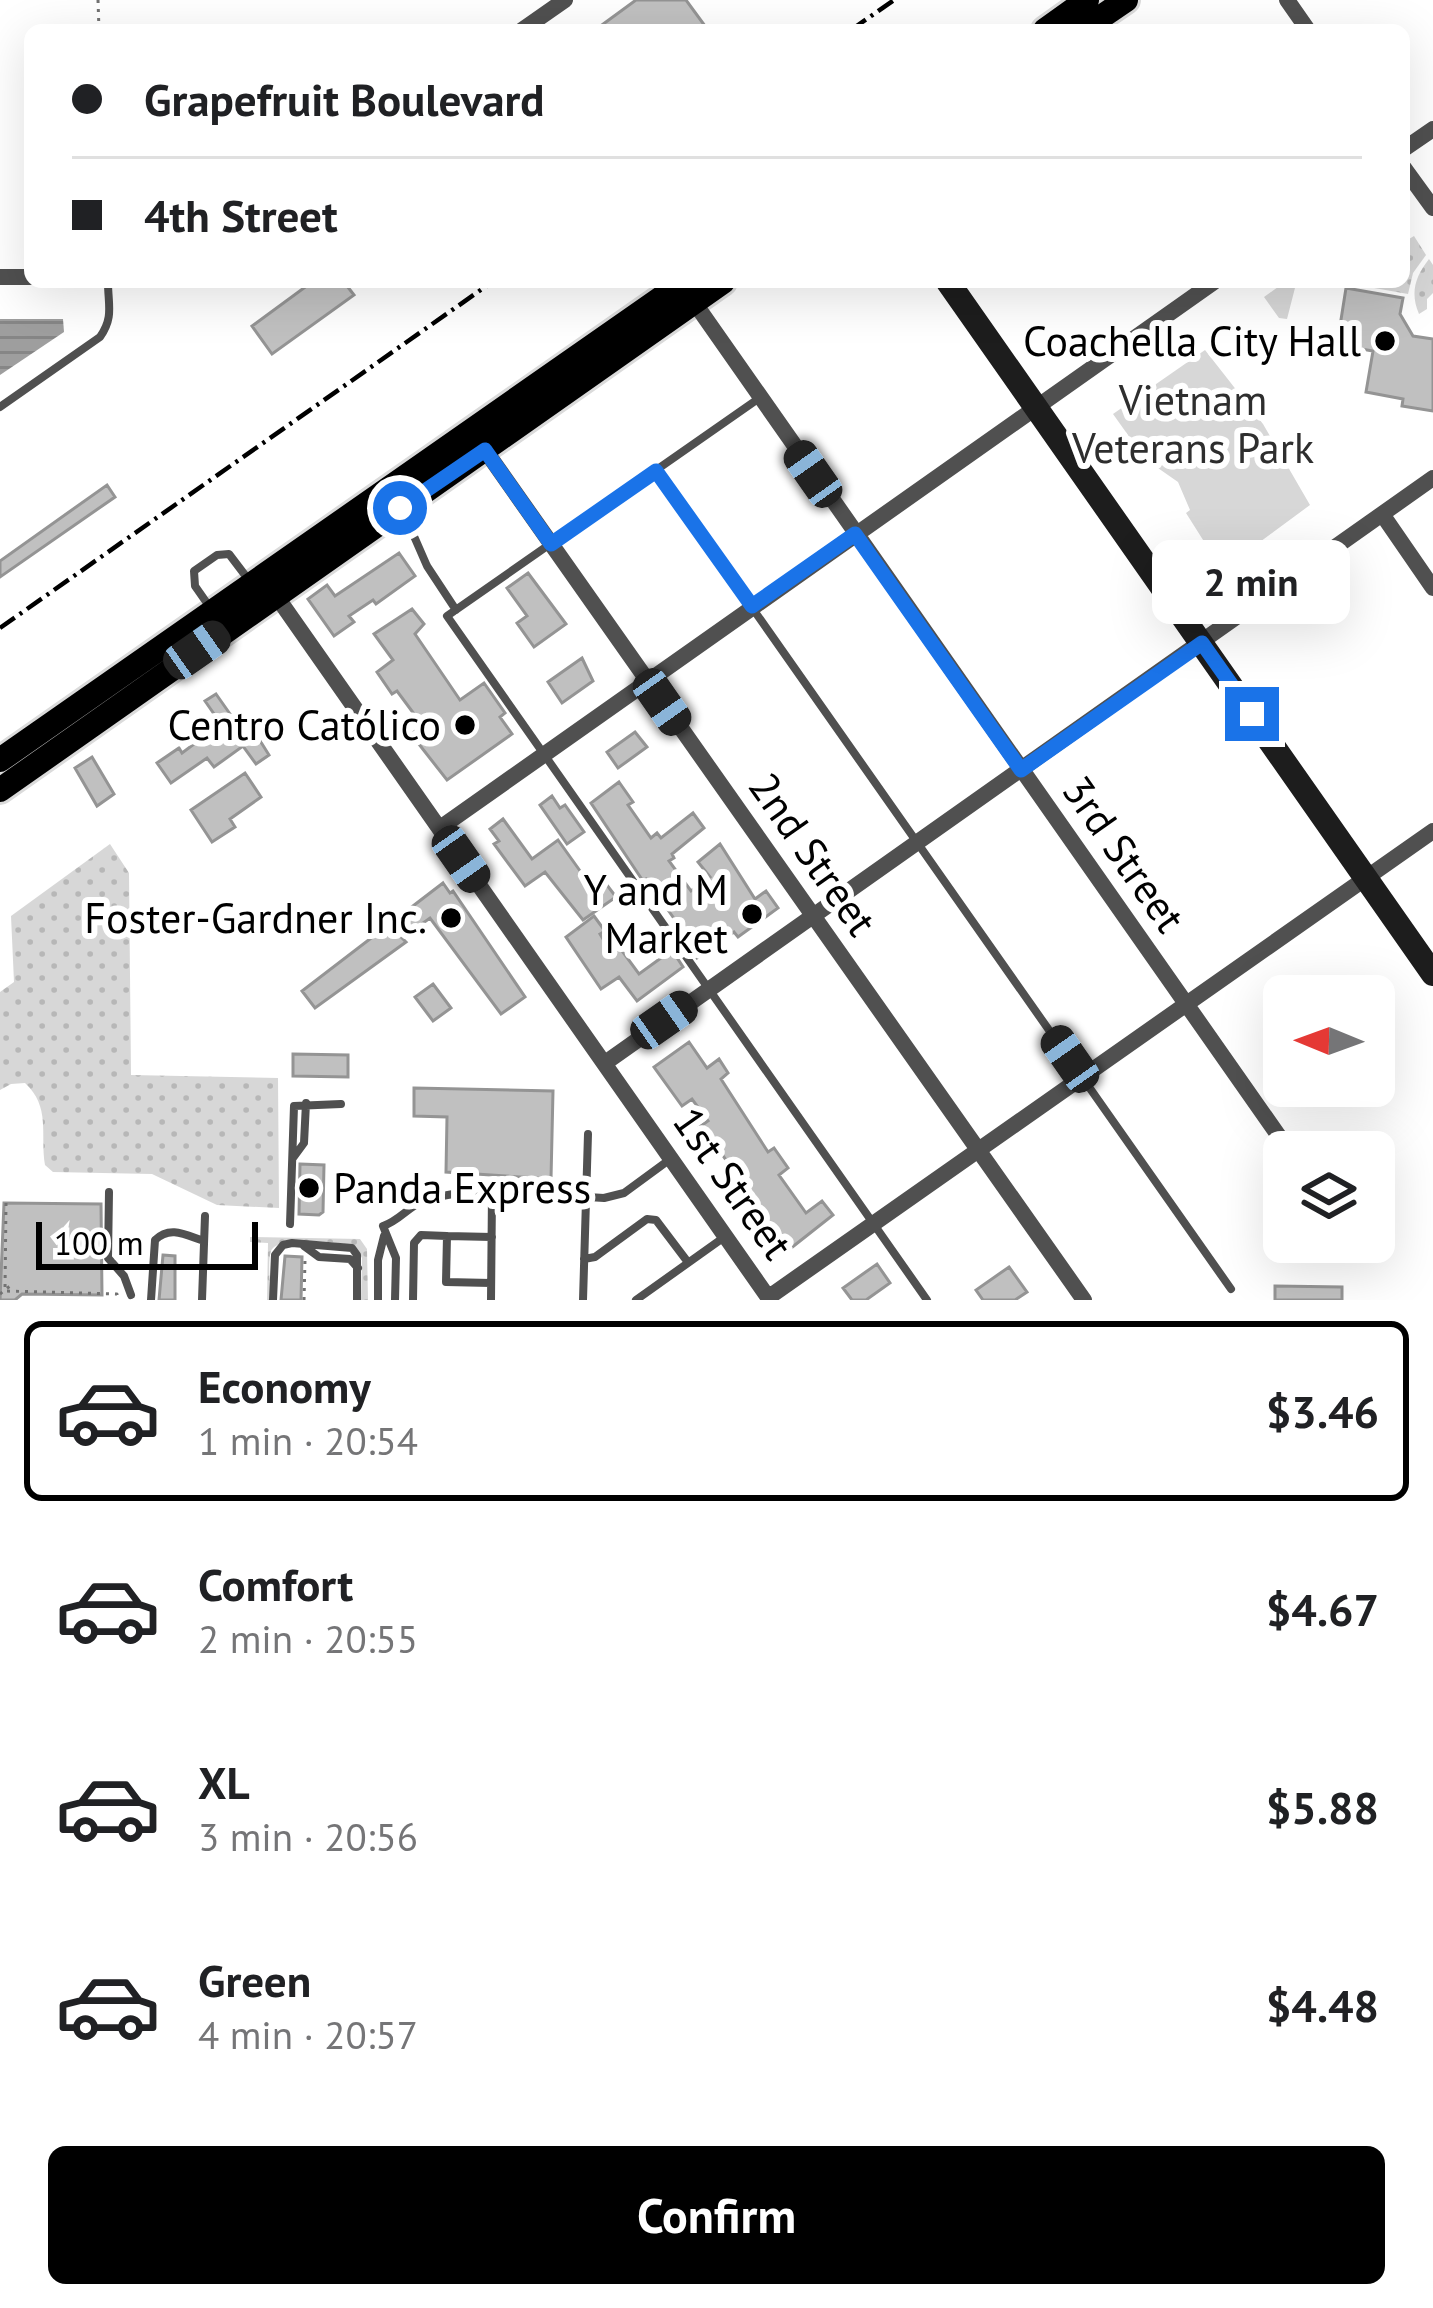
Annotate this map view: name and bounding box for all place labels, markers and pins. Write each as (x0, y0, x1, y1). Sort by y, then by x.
place label: Coachella City Hall (1023, 313, 1361, 368)
marker: Coachella City Hall (1372, 328, 1398, 354)
place label: Centro Católico (168, 697, 441, 752)
marker: Centro Católico (452, 712, 478, 738)
place label: Y and M Market (584, 862, 728, 965)
place label: Foster-Gardner Inc. (84, 890, 427, 945)
marker: Y and M Market (739, 901, 765, 927)
marker: Foster-Gardner Inc. (438, 905, 464, 931)
place label: Panda Express (333, 1160, 591, 1215)
marker: Panda Express (296, 1175, 322, 1201)

